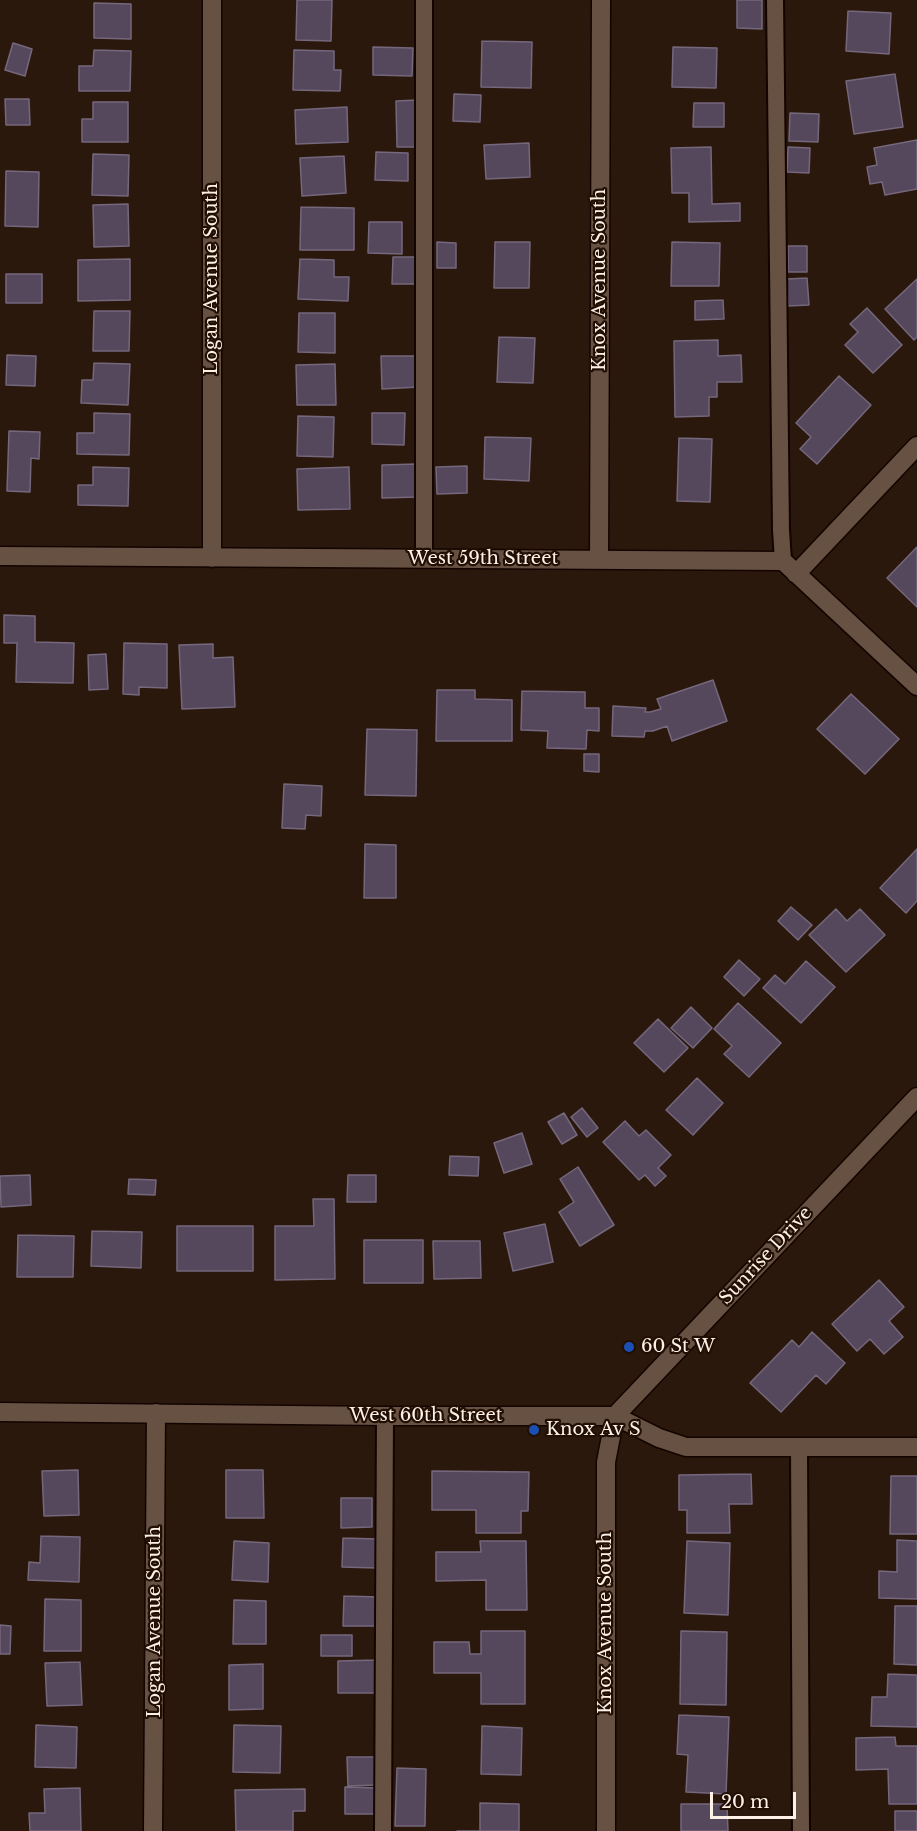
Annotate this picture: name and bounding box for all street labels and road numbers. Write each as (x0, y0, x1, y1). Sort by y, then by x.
street label: Logan Avenue South (201, 183, 223, 375)
street label: Knox Avenue South (589, 189, 611, 371)
street label: West 59th Street (408, 548, 558, 570)
street label: Sunrise Drive (715, 1203, 817, 1309)
street label: West 60th Street (349, 1405, 503, 1427)
street label: Logan Avenue South (144, 1526, 166, 1718)
street label: Knox Avenue South (595, 1532, 617, 1714)

